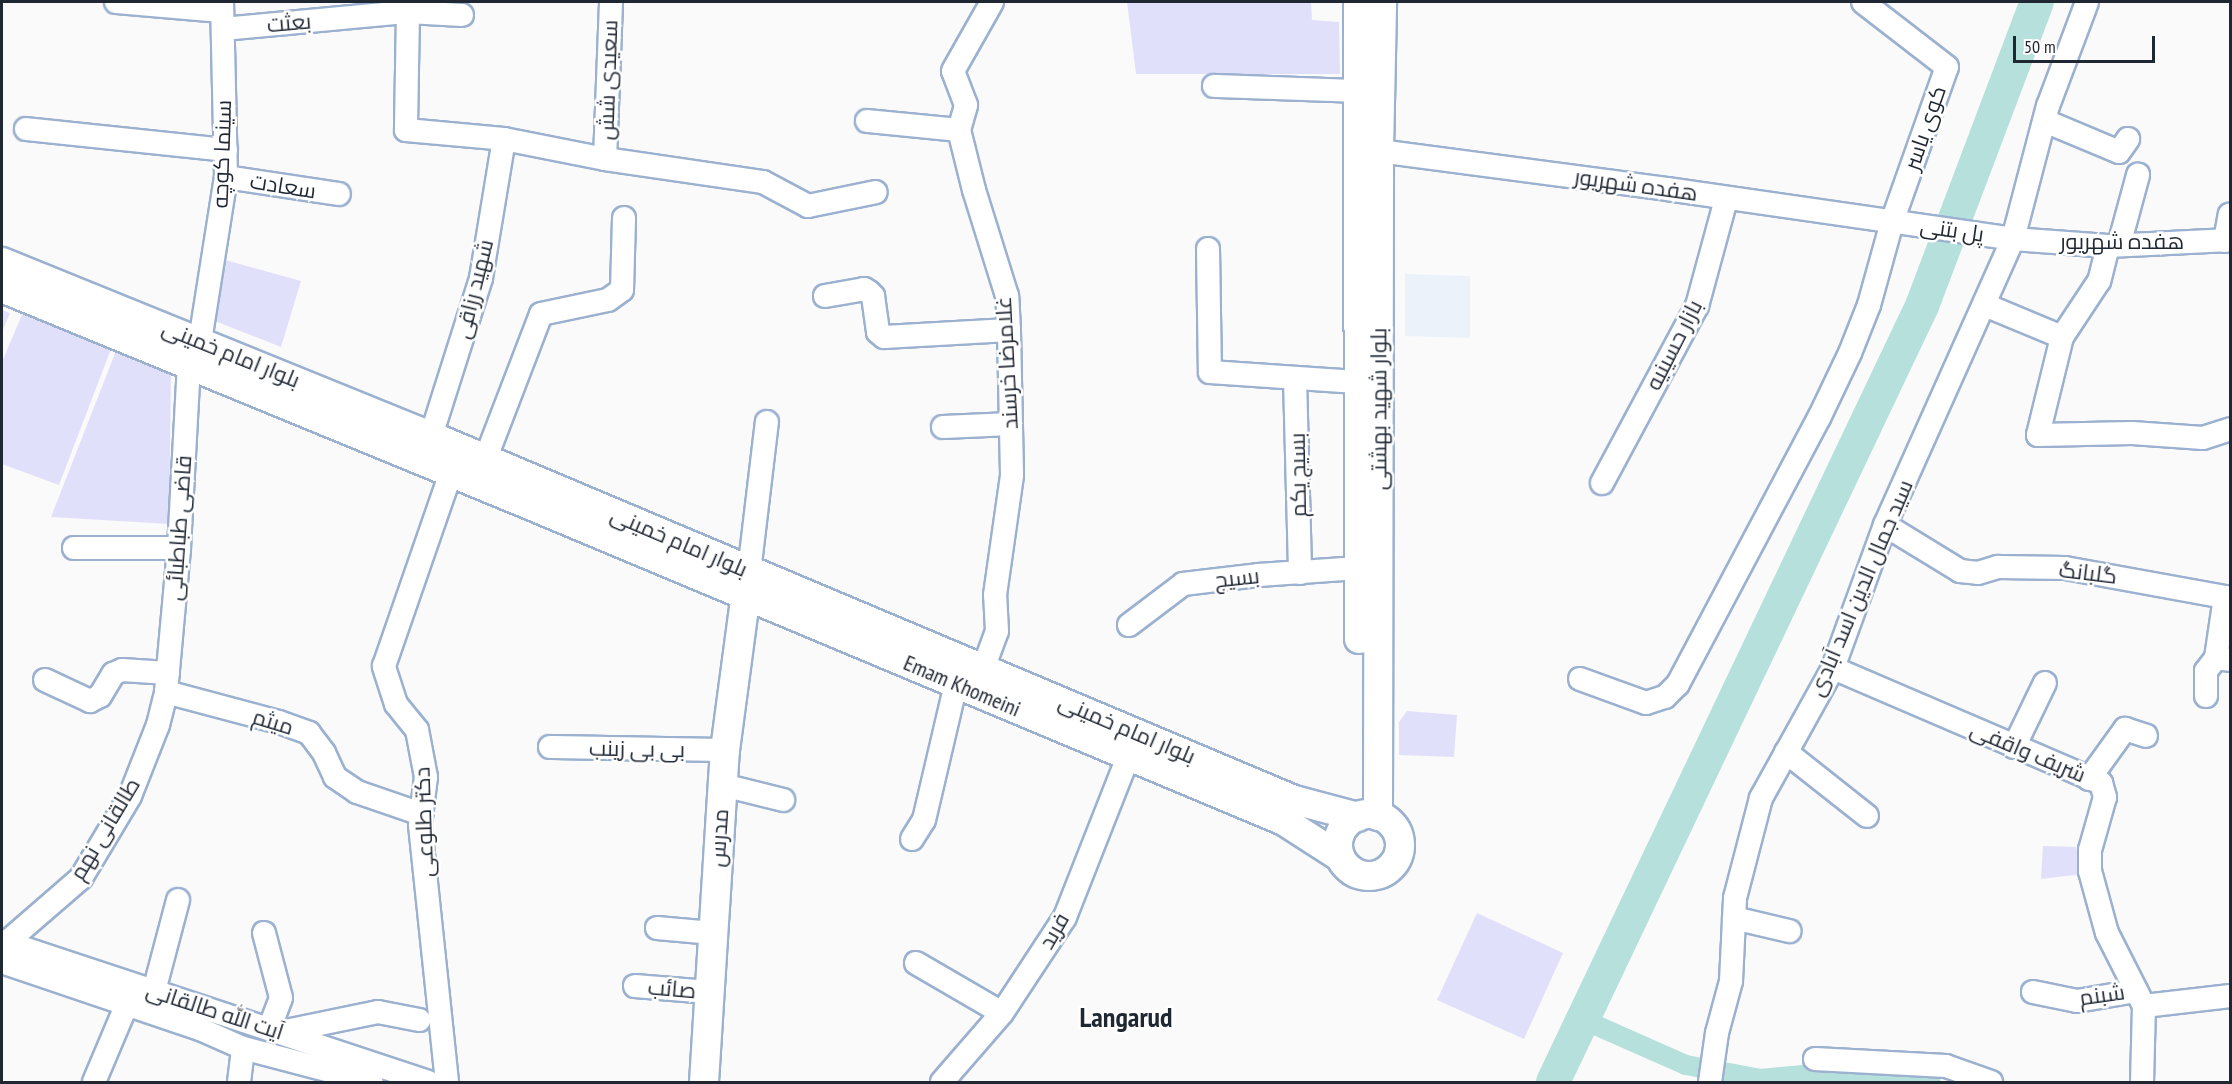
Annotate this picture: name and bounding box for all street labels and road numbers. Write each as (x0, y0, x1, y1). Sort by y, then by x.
street label: بعثت (266, 8, 312, 38)
street label: سعیدی شش (593, 19, 623, 141)
street label: کوی یاسر (1898, 82, 1952, 174)
street label: سینما کوچه (207, 99, 237, 209)
street label: هفده شهریور (1572, 163, 1700, 207)
street label: سعادت (248, 168, 318, 204)
street label: پل بتنی (1918, 212, 1986, 248)
street label: هفده شهریور (2060, 229, 2184, 255)
street label: شهید رزاقی (449, 237, 499, 341)
street label: بازار حسینیه (1640, 295, 1708, 395)
street label: غلامرضا خرسند (990, 296, 1024, 430)
street label: بلوار امام خمینی (158, 314, 304, 394)
street label: بلوار شهید بهشتی (1366, 328, 1392, 490)
street label: بسیج یکم (1284, 432, 1312, 518)
street label: قاضی طباطبائی (161, 454, 197, 602)
street label: سید جمال الدین اسد آبادی (1803, 476, 1919, 700)
street label: بلوار امام خمینی (607, 501, 751, 583)
street label: گلبانگ (2057, 556, 2119, 590)
street label: بسیج (1213, 563, 1261, 593)
street label: Emam Khomeini (900, 650, 1024, 722)
street label: بلوار امام خمینی (1055, 688, 1199, 770)
street label: میثم (249, 703, 297, 741)
street label: شریف واقفی (1966, 716, 2090, 788)
street label: بی بی زینب (589, 735, 685, 763)
street label: دکتر طلوعی (409, 766, 439, 878)
street label: طالقانی نهم (64, 773, 146, 885)
street label: مدرس (704, 808, 734, 868)
street label: فرید (1033, 908, 1075, 954)
street label: صائب (647, 974, 697, 1004)
street label: آیت الله طالقانی (143, 976, 287, 1046)
street label: شبنم (2078, 979, 2126, 1011)

